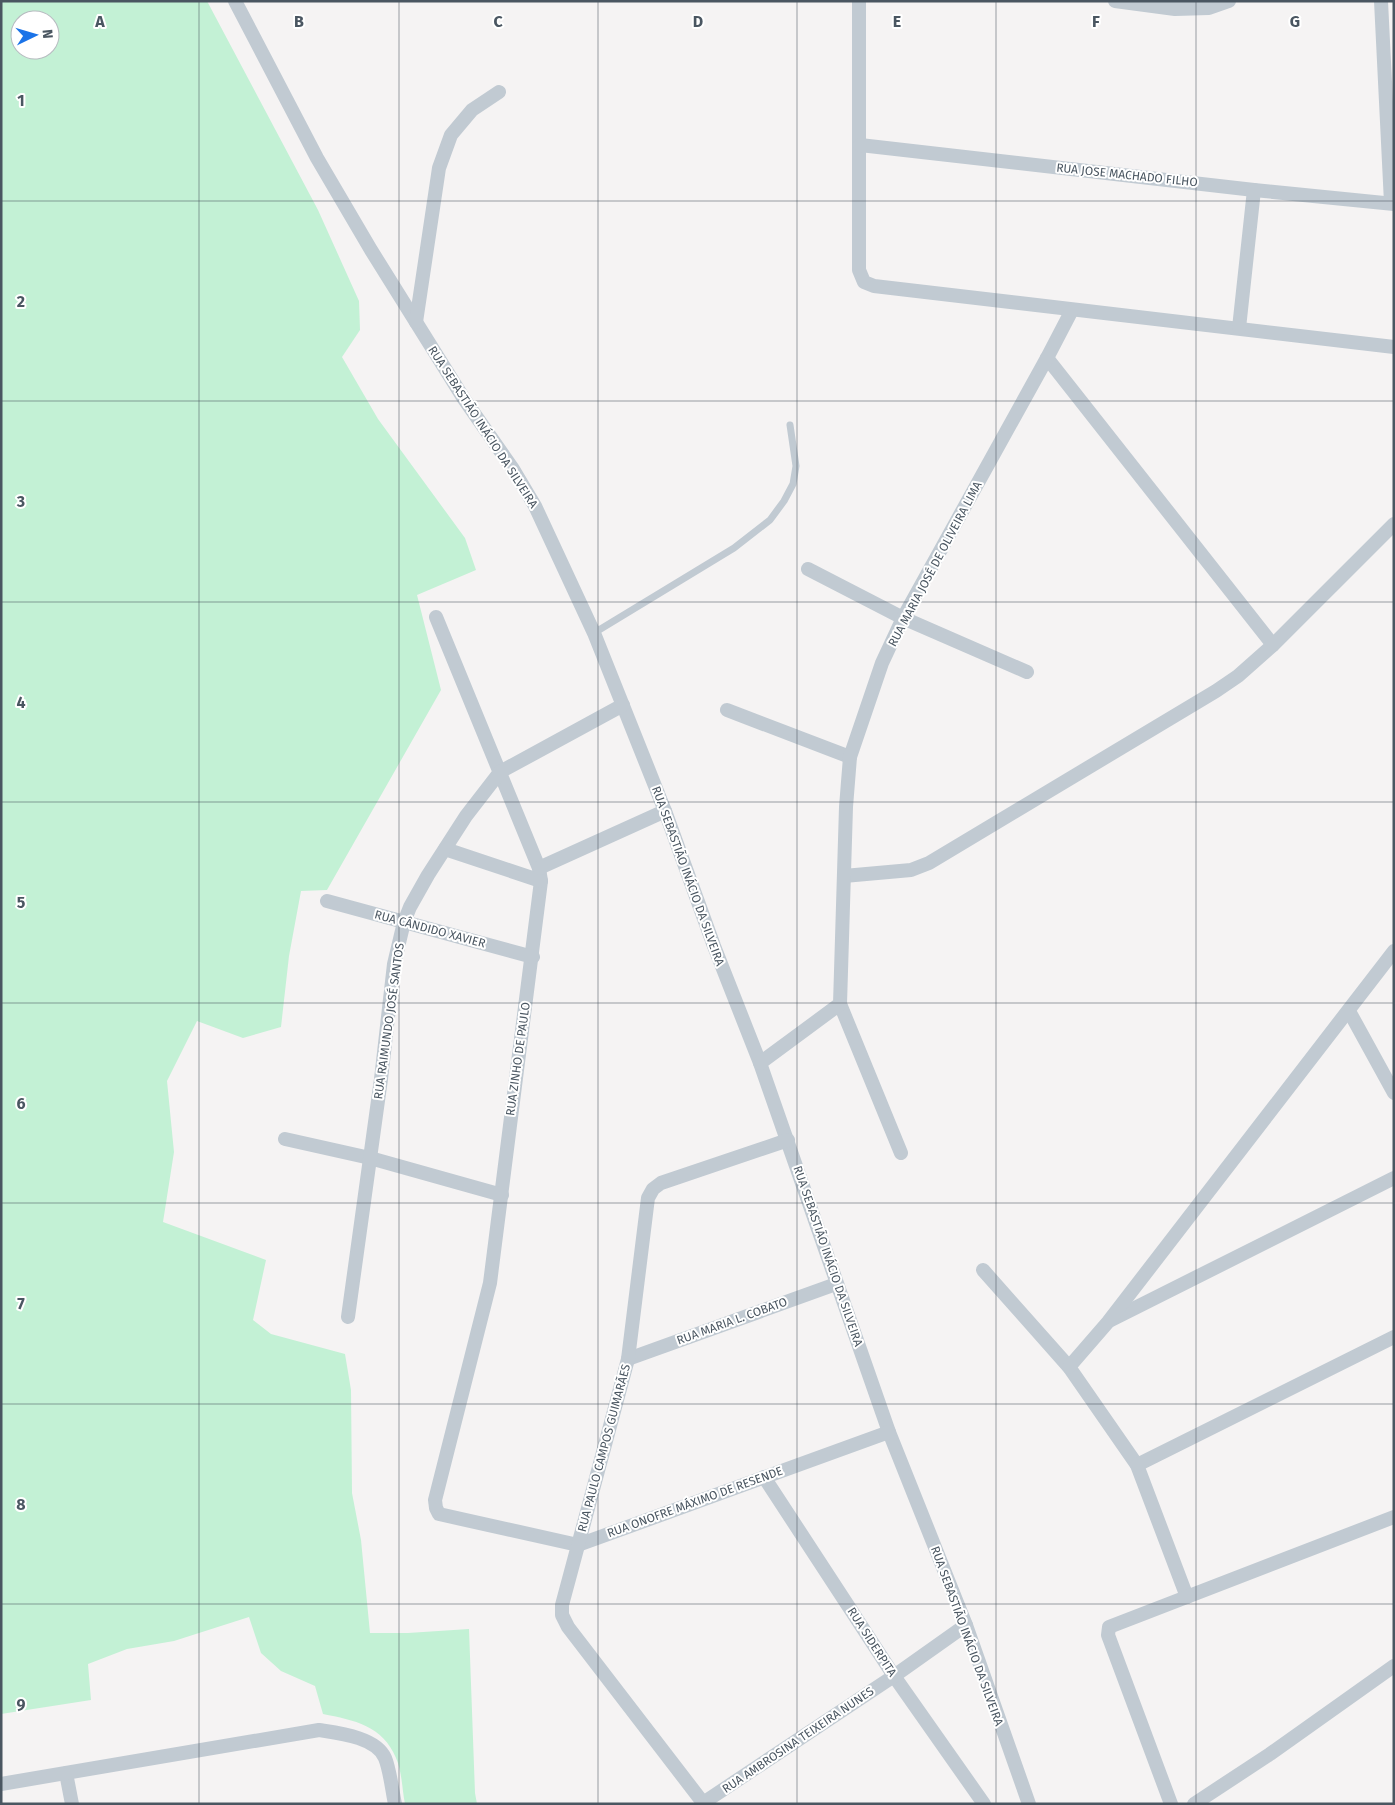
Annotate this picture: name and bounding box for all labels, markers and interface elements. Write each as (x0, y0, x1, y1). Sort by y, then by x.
north arrow (10, 10, 60, 60)
text: A (94, 12, 105, 31)
text: B (294, 12, 304, 31)
text: C (493, 12, 503, 31)
text: D (693, 12, 703, 31)
text: E (893, 12, 901, 31)
text: F (1092, 12, 1100, 31)
text: G (1290, 12, 1300, 31)
text: N (39, 29, 56, 39)
text: 1 (17, 91, 25, 110)
street label: RUA JOSE MACHADO FILHO (1056, 161, 1198, 189)
text: 2 (17, 292, 25, 311)
street label: RUA SEBASTIÃO INÁCIO DA SILVEIRA (425, 343, 542, 511)
street label: RUA MARIA JOSÉ DE OLIVEIRA LIMA (884, 478, 985, 649)
text: 3 (16, 492, 25, 511)
text: 4 (16, 693, 26, 712)
street label: RUA SEBASTIÃO INÁCIO DA SILVEIRA (649, 784, 728, 968)
text: 5 (17, 893, 26, 912)
street label: RUA CÂNDIDO XAVIER (373, 906, 487, 951)
street label: RUA RAIMUNDO JOSÉ SANTOS (370, 941, 407, 1100)
street label: RUA ZINHO DE PAULO (503, 1001, 533, 1117)
text: 6 (16, 1094, 26, 1113)
street label: RUA SEBASTIÃO INÁCIO DA SILVEIRA (790, 1163, 867, 1348)
text: 7 (17, 1294, 25, 1313)
street label: RUA MARIA L. COBATO (675, 1294, 789, 1348)
street label: RUA PAULO CAMPOS GUIMARÃES (574, 1362, 633, 1533)
street label: RUA ONOFRE MÁXIMO DE RESENDE (605, 1463, 785, 1540)
text: 8 (16, 1495, 26, 1514)
street label: RUA SEBASTIÃO INÁCIO DA SILVEIRA (928, 1544, 1007, 1728)
street label: RUA SIDERPITA (844, 1605, 900, 1679)
street label: RUA AMBROSINA TEIXEIRA NUNES (720, 1684, 877, 1796)
text: 9 (17, 1695, 26, 1714)

